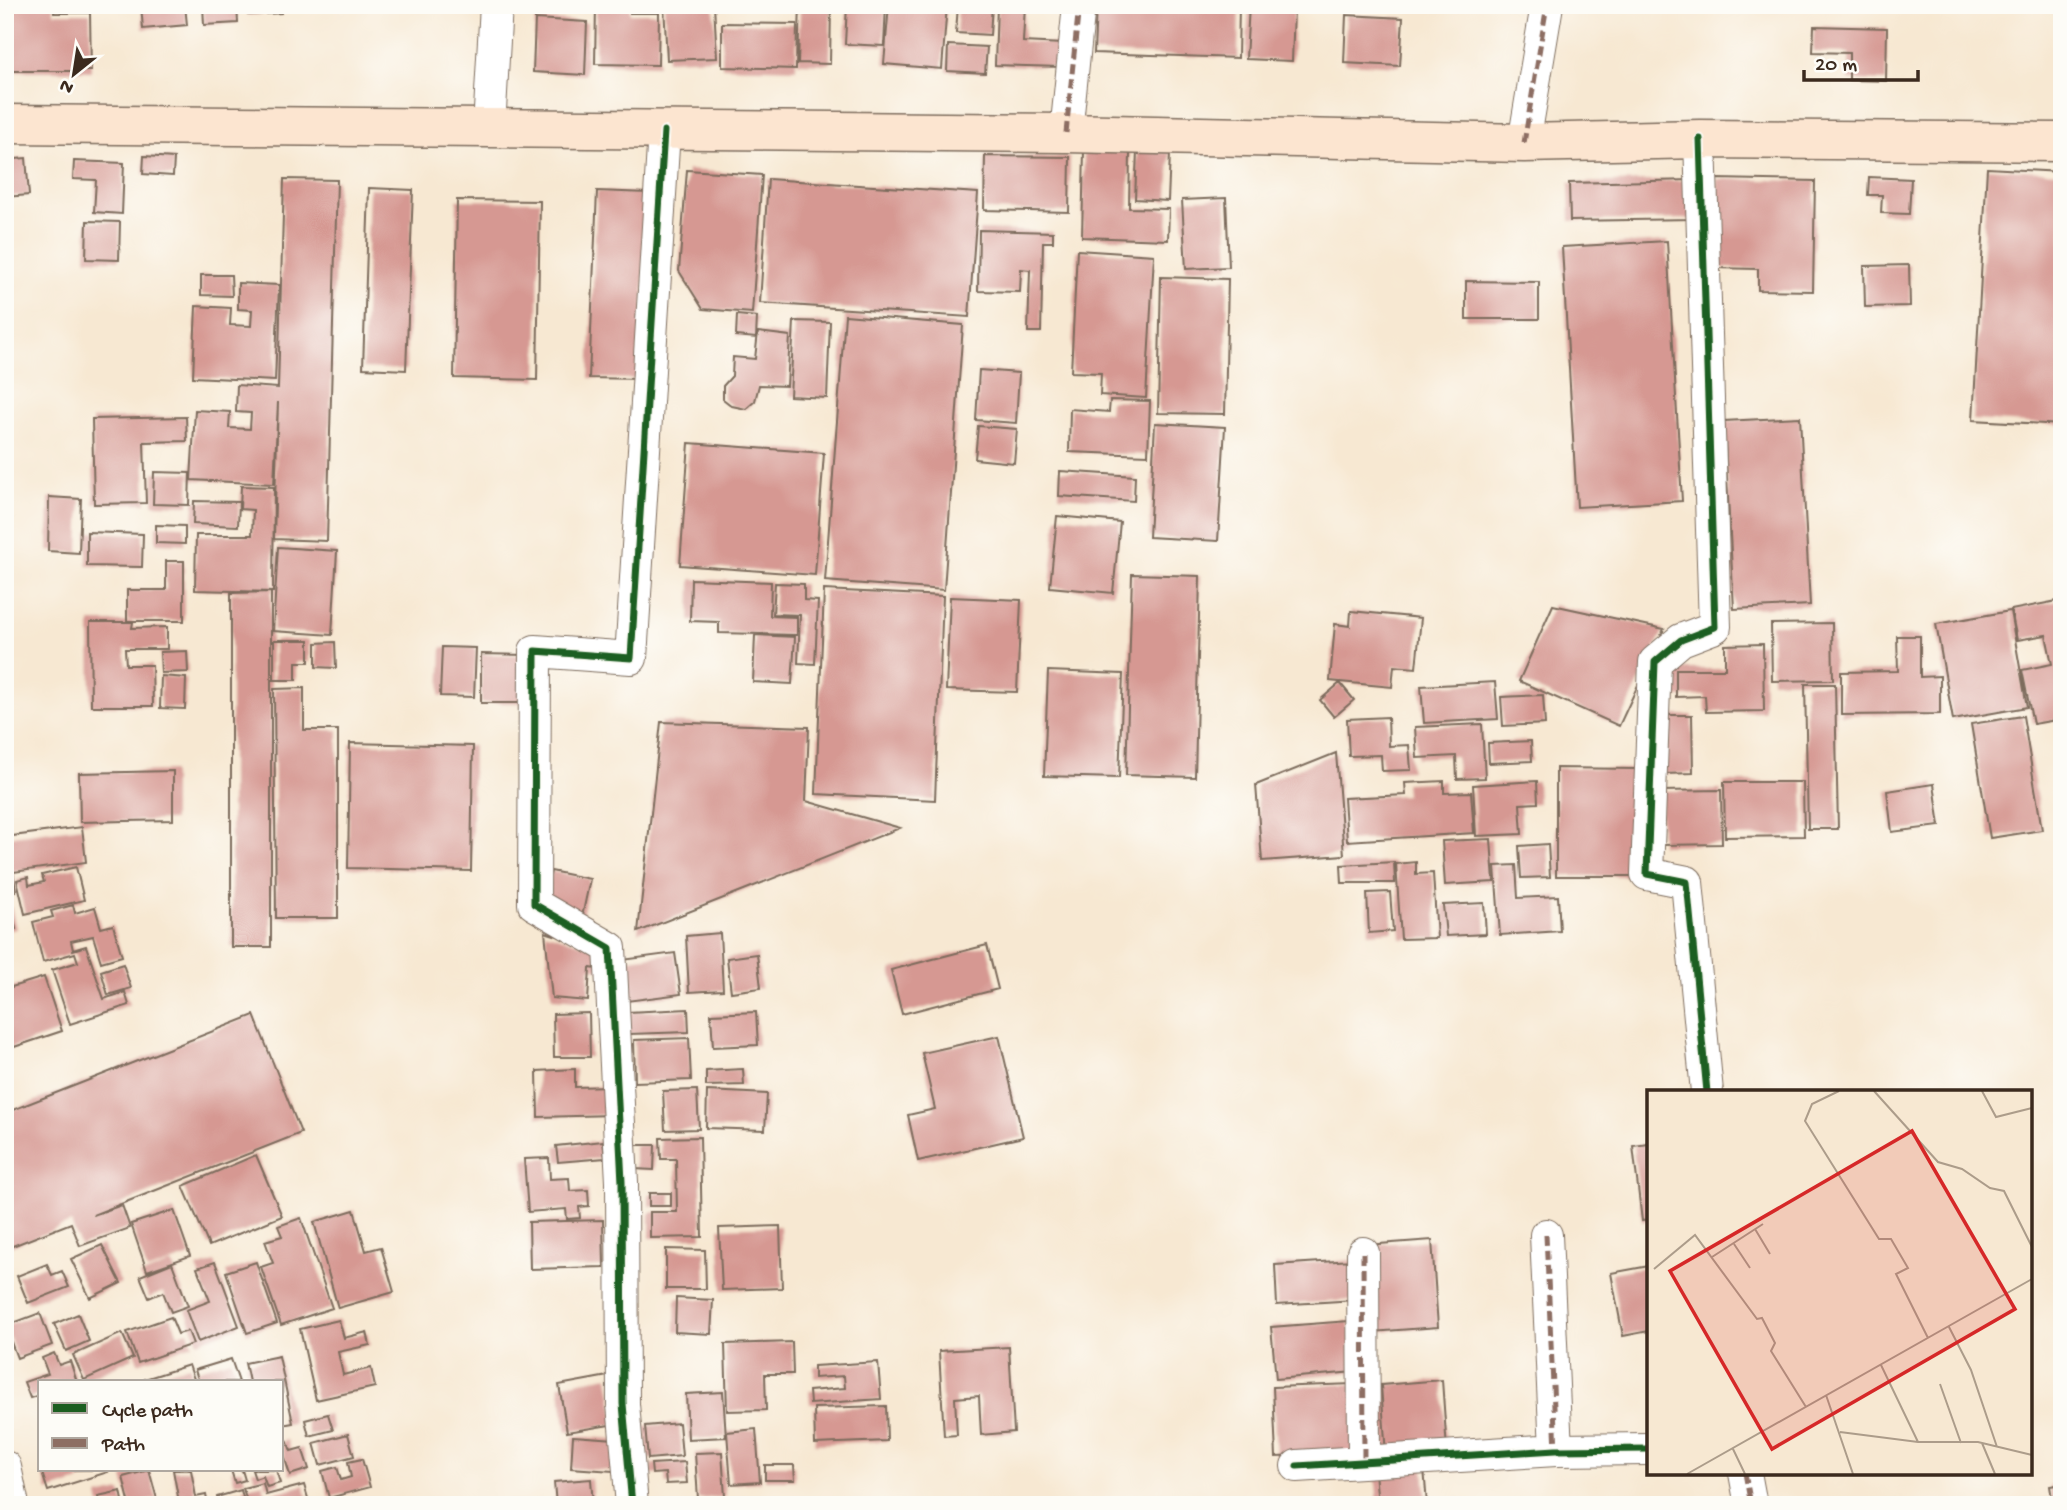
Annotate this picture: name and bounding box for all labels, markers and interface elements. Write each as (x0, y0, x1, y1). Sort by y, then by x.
north arrow (38, 38, 108, 108)
scale bar (1804, 38, 1918, 82)
text: 20 m (1815, 54, 1857, 79)
text: N (56, 73, 78, 99)
inset map (1647, 1090, 2032, 1475)
legend (38, 1380, 284, 1472)
text: Cycle path (102, 1400, 193, 1425)
text: Path (101, 1434, 145, 1459)

